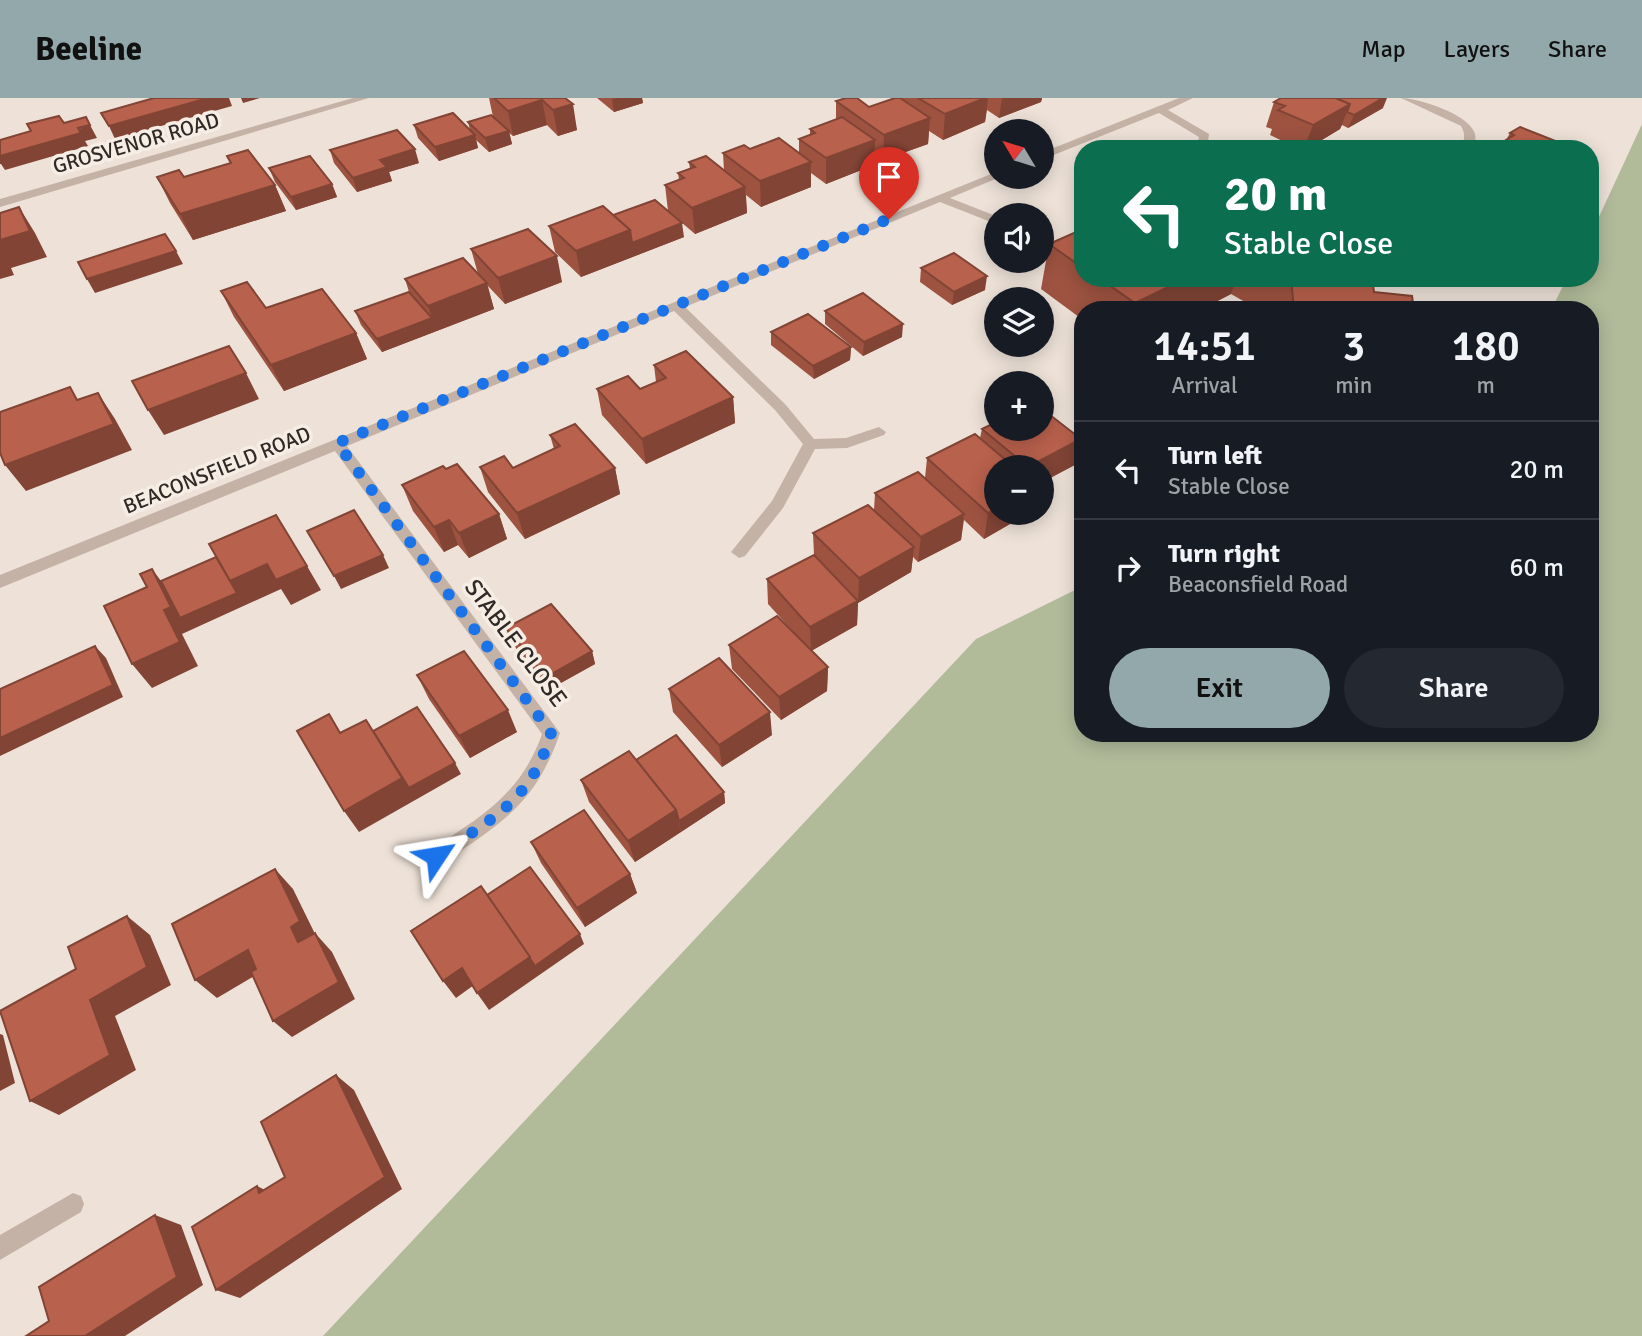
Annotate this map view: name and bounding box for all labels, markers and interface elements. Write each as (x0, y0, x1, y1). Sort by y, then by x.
text: Beeline (35, 29, 142, 70)
text: Map (1361, 34, 1406, 64)
text: Layers (1444, 34, 1510, 64)
text: Share (1548, 34, 1607, 64)
street label: GROSVENOR ROAD (50, 107, 222, 179)
north arrow (984, 119, 1054, 189)
map controls (984, 119, 1054, 525)
pin (859, 147, 919, 219)
icon: arrive (870, 158, 908, 196)
text: 20 m (1224, 164, 1327, 224)
icon: left (1109, 168, 1200, 259)
button: sound (984, 203, 1054, 273)
text: Stable Close (1224, 224, 1393, 263)
button: layers (984, 287, 1054, 357)
text: 14:51 (1153, 321, 1256, 372)
text: 3 (1342, 321, 1365, 372)
text: 180 (1452, 321, 1520, 372)
button: + (984, 371, 1054, 441)
text: Arrival (1171, 371, 1238, 400)
text: min (1335, 371, 1372, 400)
text: m (1476, 371, 1495, 400)
street label: BEACONSFIELD ROAD (120, 421, 314, 519)
text: Turn left (1168, 440, 1262, 472)
icon: left (1109, 451, 1147, 489)
text: 20 m (1509, 454, 1564, 486)
button: − (984, 455, 1054, 525)
text: Stable Close (1168, 472, 1290, 501)
text: Turn right (1168, 538, 1280, 570)
icon: right (1109, 549, 1147, 587)
text: 60 m (1509, 552, 1564, 584)
text: Beaconsfield Road (1168, 570, 1348, 599)
street label: STABLE CLOSE (458, 573, 574, 713)
button: Exit (1109, 648, 1330, 728)
button: Share (1344, 648, 1564, 728)
position arrow (399, 819, 473, 893)

